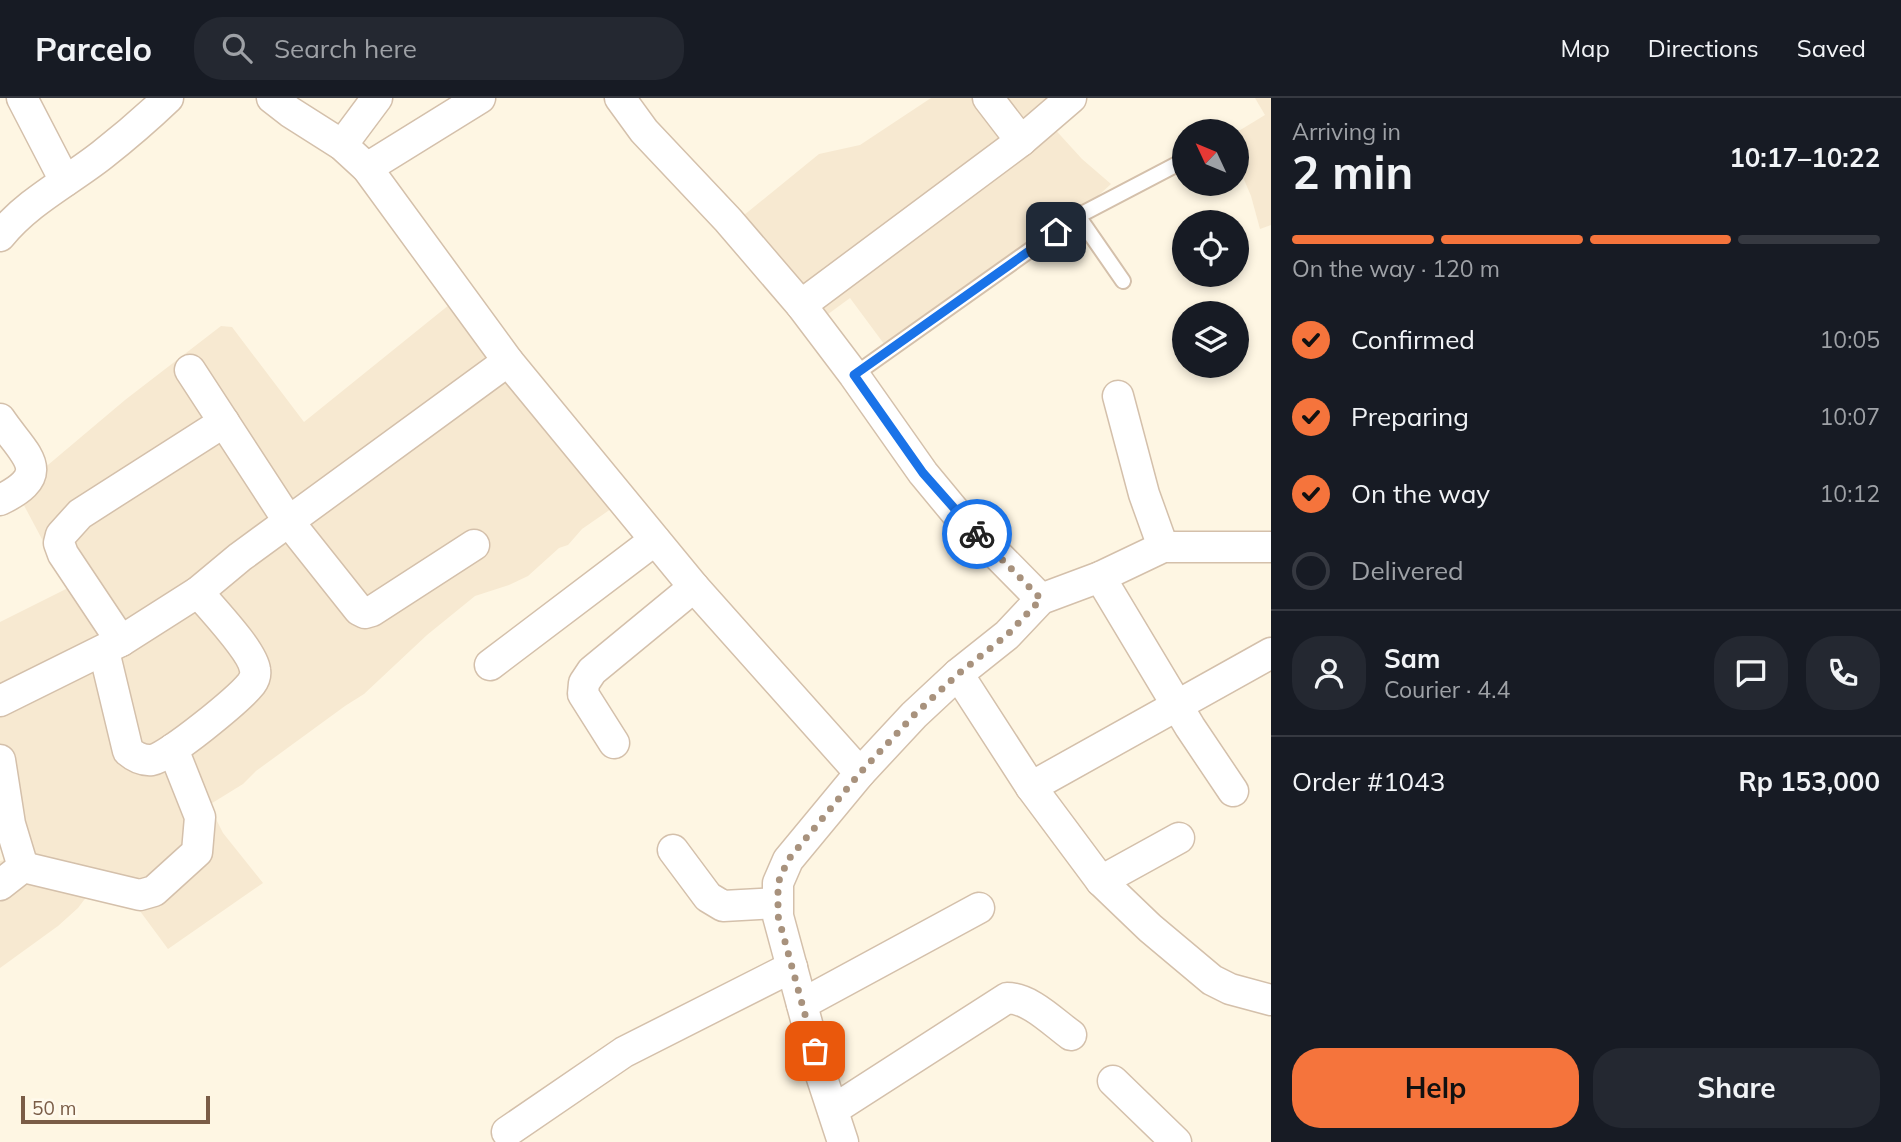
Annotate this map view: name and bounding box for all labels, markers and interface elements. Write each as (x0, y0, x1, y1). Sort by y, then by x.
search box (194, 17, 684, 80)
text: Parcelo (35, 28, 152, 69)
icon: search (218, 29, 256, 67)
text: Search here (274, 32, 417, 65)
text: Map (1560, 33, 1610, 63)
text: Directions (1648, 33, 1759, 63)
text: Saved (1797, 33, 1866, 63)
text: Arriving in (1292, 117, 1401, 146)
north arrow (1172, 119, 1250, 196)
map controls (1172, 119, 1249, 378)
text: 10:17–10:22 (1729, 141, 1880, 174)
text: 2 min (1292, 143, 1413, 201)
pin (1026, 202, 1086, 262)
button: locate (1172, 210, 1249, 287)
icon: home (1037, 213, 1075, 251)
text: On the way · 120 m (1292, 254, 1500, 283)
button: layers (1172, 301, 1249, 378)
icon: check (1292, 321, 1330, 359)
text: Confirmed (1351, 323, 1475, 356)
text: 10:05 (1820, 325, 1880, 354)
icon: check (1292, 398, 1330, 436)
text: Preparing (1351, 400, 1469, 433)
text: 10:07 (1820, 402, 1880, 431)
icon: check (1292, 475, 1330, 513)
text: On the way (1351, 477, 1490, 510)
text: 10:12 (1820, 479, 1880, 508)
courier (942, 499, 1012, 569)
icon: bike (958, 515, 996, 553)
text: Delivered (1351, 554, 1464, 587)
button: person (1292, 636, 1366, 710)
button: chat (1714, 636, 1788, 710)
button: phone (1806, 636, 1880, 710)
text: Sam (1384, 642, 1440, 675)
text: Courier · 4.4 (1384, 675, 1510, 704)
text: Order #1043 (1292, 765, 1445, 798)
text: Rp 153,000 (1738, 765, 1880, 798)
pin (785, 1021, 845, 1081)
icon: bag (796, 1032, 834, 1070)
button: Help (1292, 1048, 1579, 1128)
button: Share (1593, 1048, 1880, 1128)
scale bar (21, 1093, 210, 1125)
text: 50 m (32, 1096, 76, 1120)

